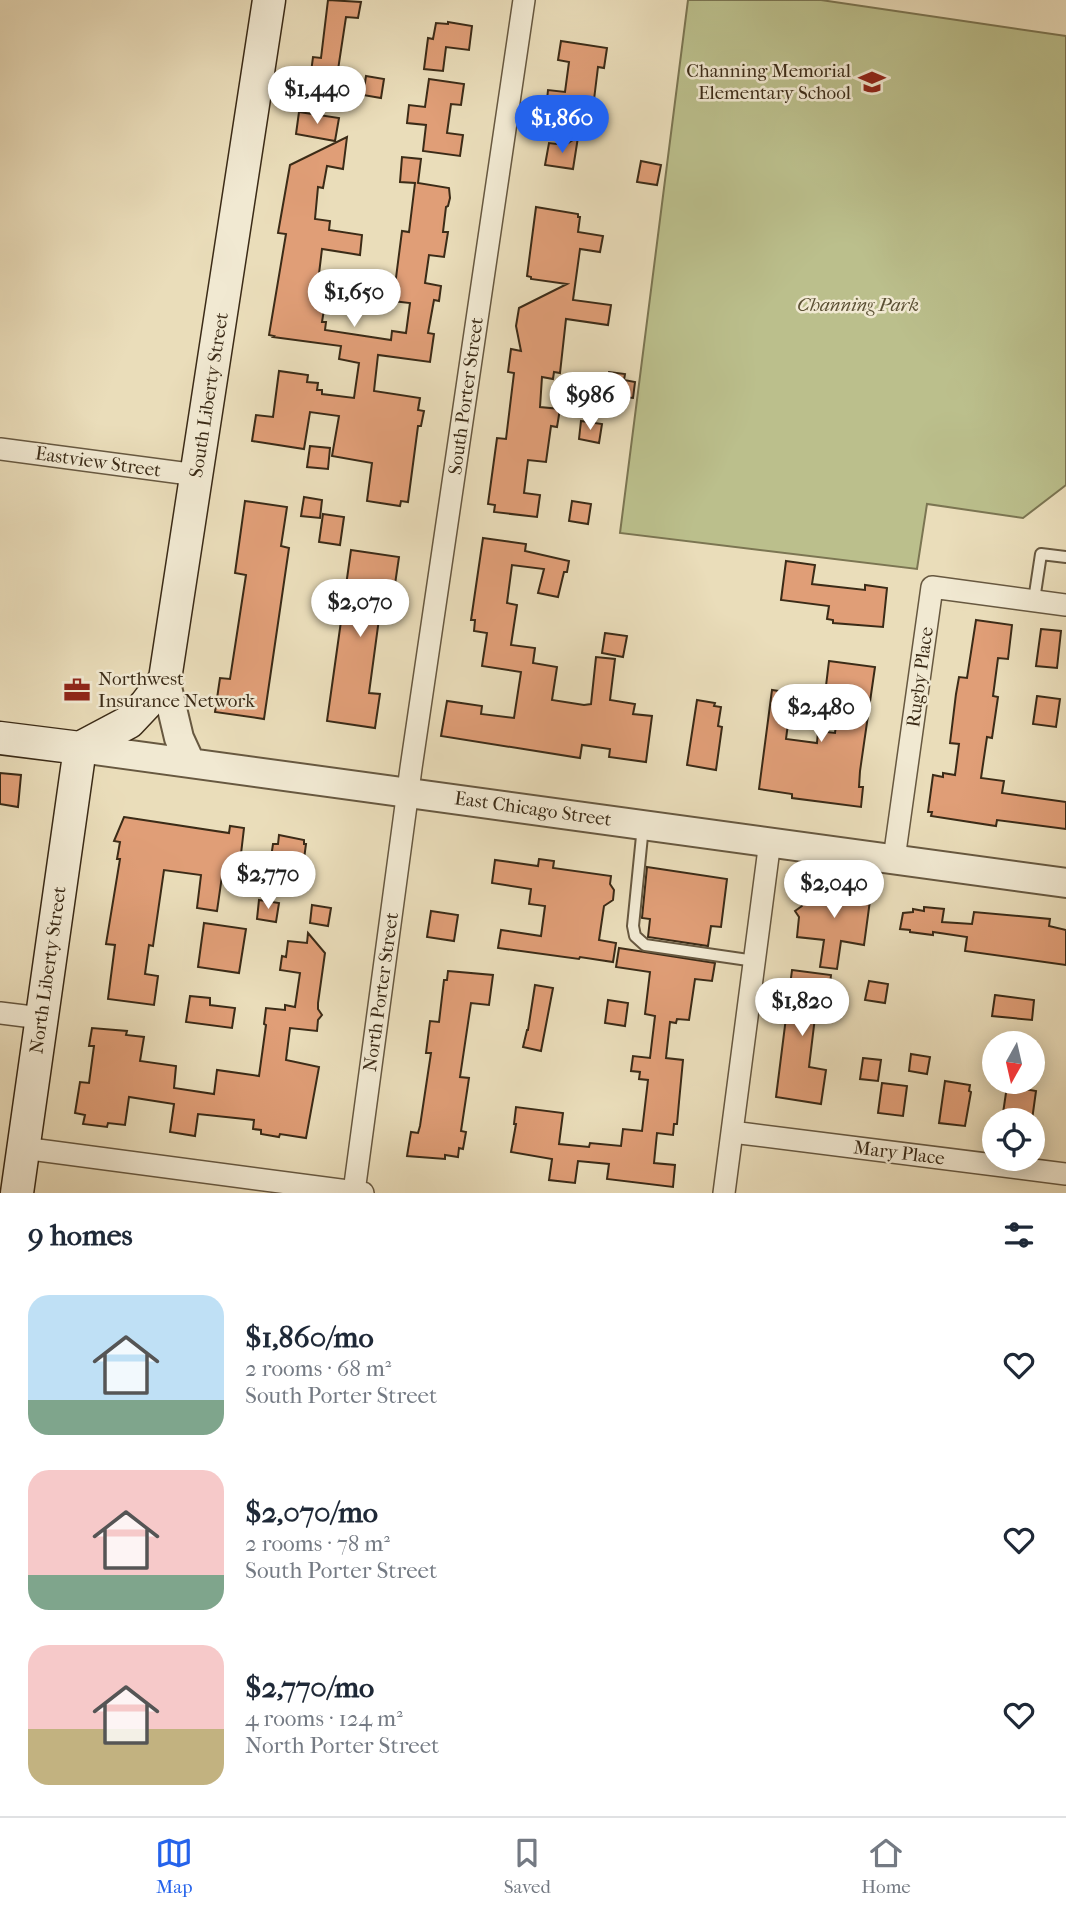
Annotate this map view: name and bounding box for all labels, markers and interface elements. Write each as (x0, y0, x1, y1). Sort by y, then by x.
place label: Channing Memorial Elementary School (686, 60, 851, 104)
pin: $1,440 (260, 66, 374, 126)
school or university icon: Channing Memorial Elementary School (857, 67, 887, 97)
text: $1,440 (284, 75, 350, 102)
pin: $1,860 (505, 96, 619, 155)
text: $1,860 (531, 104, 593, 131)
pin: $1,650 (297, 270, 411, 329)
text: $1,650 (324, 278, 384, 305)
park label: Channing Park (797, 294, 919, 316)
street label: South Liberty Street (185, 311, 233, 479)
street label: South Porter Street (444, 316, 488, 476)
pin: $986 (549, 372, 631, 432)
text: $986 (566, 381, 614, 408)
street label: Eastview Street (34, 442, 163, 482)
pin: $2,070 (303, 580, 417, 639)
text: $2,070 (327, 588, 393, 615)
street label: Rugby Place (902, 625, 938, 729)
place label: Northwest Insurance Network (98, 668, 255, 712)
office icon: Northwest Insurance Network (62, 675, 92, 705)
pin: $2,480 (764, 684, 878, 744)
text: $2,480 (787, 693, 855, 720)
street label: East Chicago Street (453, 787, 613, 831)
pin: $2,770 (211, 852, 325, 911)
text: $2,770 (237, 860, 299, 887)
pin: $2,040 (777, 860, 891, 920)
text: $2,040 (800, 869, 868, 896)
street label: North Liberty Street (25, 885, 71, 1055)
street label: North Porter Street (359, 911, 403, 1073)
pin: $1,820 (745, 978, 859, 1038)
text: $1,820 (771, 987, 833, 1014)
north arrow (982, 1031, 1045, 1094)
map controls (982, 1031, 1045, 1171)
button: locate (982, 1108, 1045, 1171)
street label: Mary Place (852, 1136, 946, 1170)
icon: filters (1000, 1216, 1038, 1254)
text: 9 homes (28, 1218, 133, 1253)
text: $1,860/mo (245, 1320, 374, 1355)
icon: home (84, 1323, 168, 1407)
icon: heart (1000, 1346, 1038, 1384)
text: 2 rooms · 68 m² (245, 1355, 391, 1382)
text: South Porter Street (245, 1382, 437, 1409)
text: $2,070/mo (245, 1495, 378, 1530)
icon: home (84, 1498, 168, 1582)
icon: heart (1000, 1521, 1038, 1559)
text: 2 rooms · 78 m² (245, 1530, 390, 1557)
text: South Porter Street (245, 1557, 437, 1584)
text: $2,770/mo (245, 1670, 374, 1705)
icon: home (84, 1673, 168, 1757)
icon: heart (1000, 1696, 1038, 1734)
text: 4 rooms · 124 m² (245, 1705, 403, 1732)
text: North Porter Street (245, 1732, 439, 1759)
tab: Map (155, 1834, 193, 1898)
tab: Saved (504, 1834, 551, 1898)
tab: Home (861, 1834, 911, 1898)

